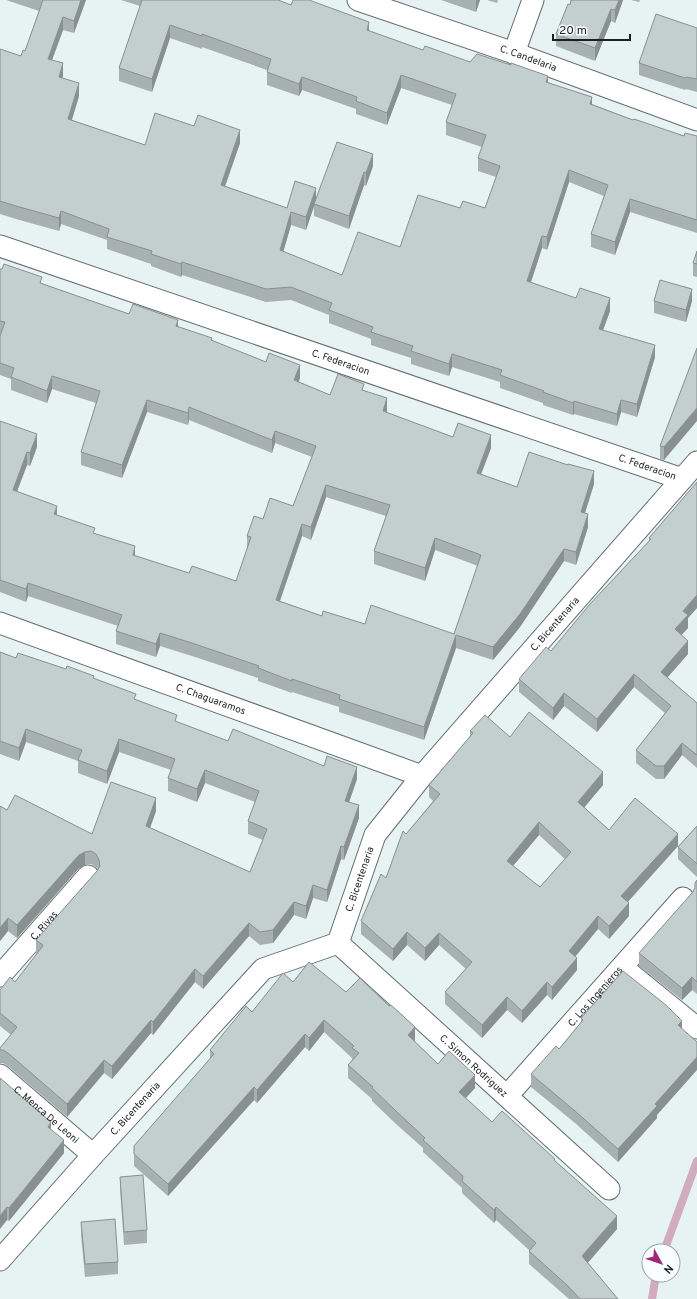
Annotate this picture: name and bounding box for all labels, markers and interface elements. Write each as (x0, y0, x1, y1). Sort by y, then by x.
scale bar (553, 16, 630, 42)
text: 20 m (559, 23, 587, 39)
street label: C. Candelaria (498, 42, 558, 75)
street label: C. Federacion (310, 346, 371, 378)
street label: C. Federacion (617, 451, 678, 483)
street label: C. Bicentenaria (528, 594, 582, 654)
street label: C. Chaguaramos (174, 681, 248, 718)
street label: C. Bicentenaria (343, 845, 377, 914)
street label: C. Rivas (28, 908, 61, 943)
street label: C. Los Ingenieros (565, 963, 626, 1030)
street label: C. Simon Rodriguez (437, 1032, 510, 1100)
street label: C. Bicentenaria (107, 1079, 163, 1138)
street label: C. Menca De Leoni (11, 1083, 82, 1147)
north arrow (641, 1243, 681, 1283)
text: N (660, 1261, 676, 1276)

